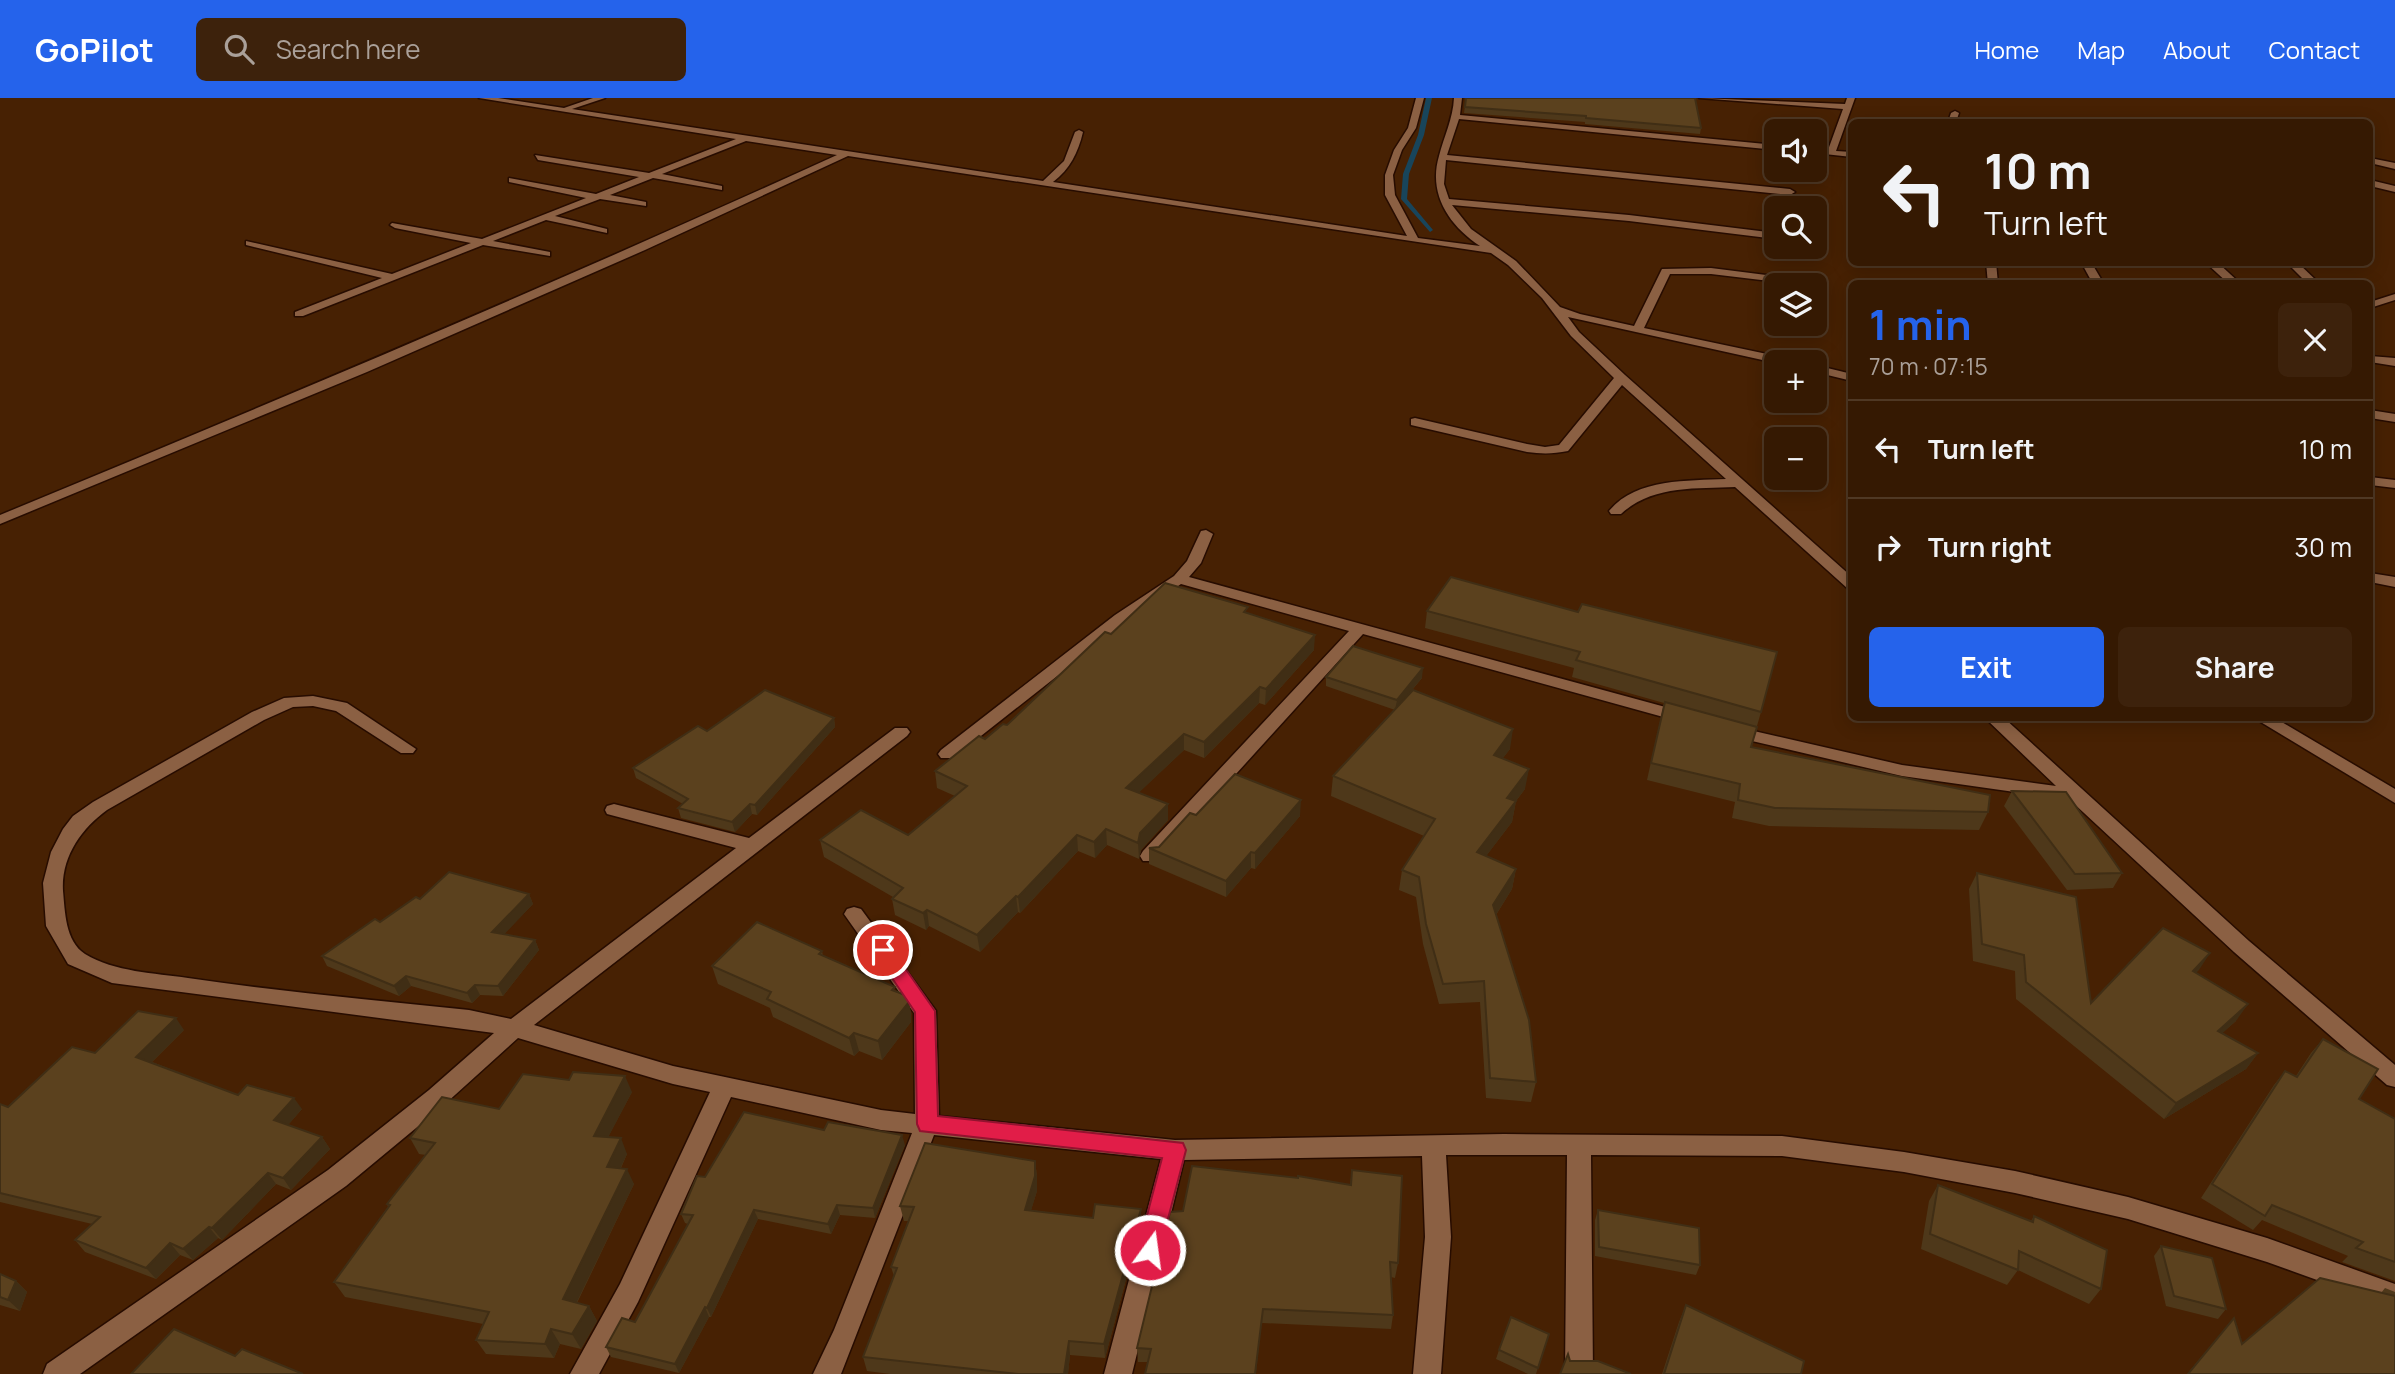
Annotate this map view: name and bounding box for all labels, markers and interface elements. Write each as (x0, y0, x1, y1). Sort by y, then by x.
search box (196, 18, 686, 81)
text: GoPilot (35, 27, 154, 72)
icon: search (220, 30, 258, 68)
text: Search here (276, 31, 420, 67)
text: Home (1974, 33, 2039, 66)
text: Map (2077, 33, 2125, 66)
text: About (2163, 33, 2231, 66)
text: Contact (2269, 33, 2360, 66)
map controls (1764, 119, 1827, 490)
button: sound (1764, 119, 1827, 182)
text: 10 m (1984, 137, 2092, 204)
icon: left (1869, 147, 1960, 238)
button: search (1764, 196, 1827, 259)
text: Turn left (1984, 201, 2108, 245)
button: layers (1764, 273, 1827, 336)
text: 1 min (1869, 295, 1972, 353)
button: close (2278, 303, 2352, 377)
button: + (1764, 350, 1827, 413)
text: 70 m · 07:15 (1869, 350, 1988, 382)
button: − (1764, 427, 1827, 490)
icon: left (1869, 430, 1907, 468)
text: Turn left (1928, 431, 2035, 467)
text: 10 m (2299, 431, 2352, 467)
icon: right (1869, 528, 1907, 566)
text: Turn right (1928, 529, 2052, 565)
text: 30 m (2295, 529, 2352, 565)
button: Exit (1869, 627, 2104, 707)
button: Share (2118, 627, 2352, 707)
pin (853, 920, 913, 980)
icon: arrive (864, 931, 902, 969)
position arrow (1113, 1213, 1187, 1287)

